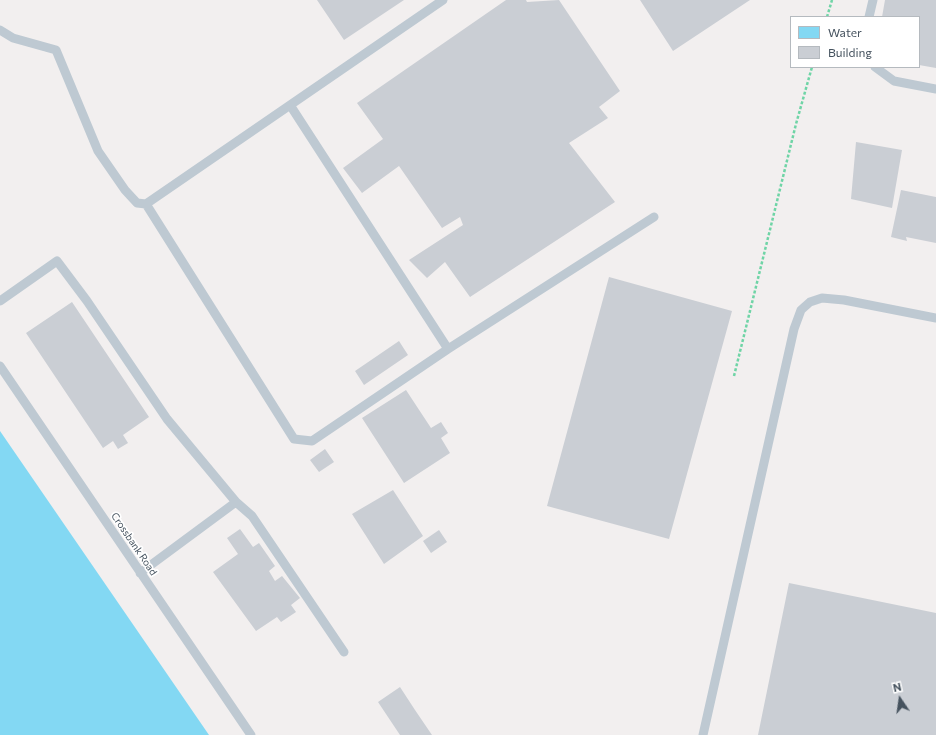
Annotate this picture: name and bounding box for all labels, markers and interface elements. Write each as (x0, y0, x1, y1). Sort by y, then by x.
legend (790, 16, 920, 68)
text: Water (828, 25, 862, 39)
text: Building (828, 45, 872, 59)
street label: Crossbank Road (109, 510, 159, 578)
north arrow (880, 679, 920, 719)
text: N (892, 680, 903, 694)

